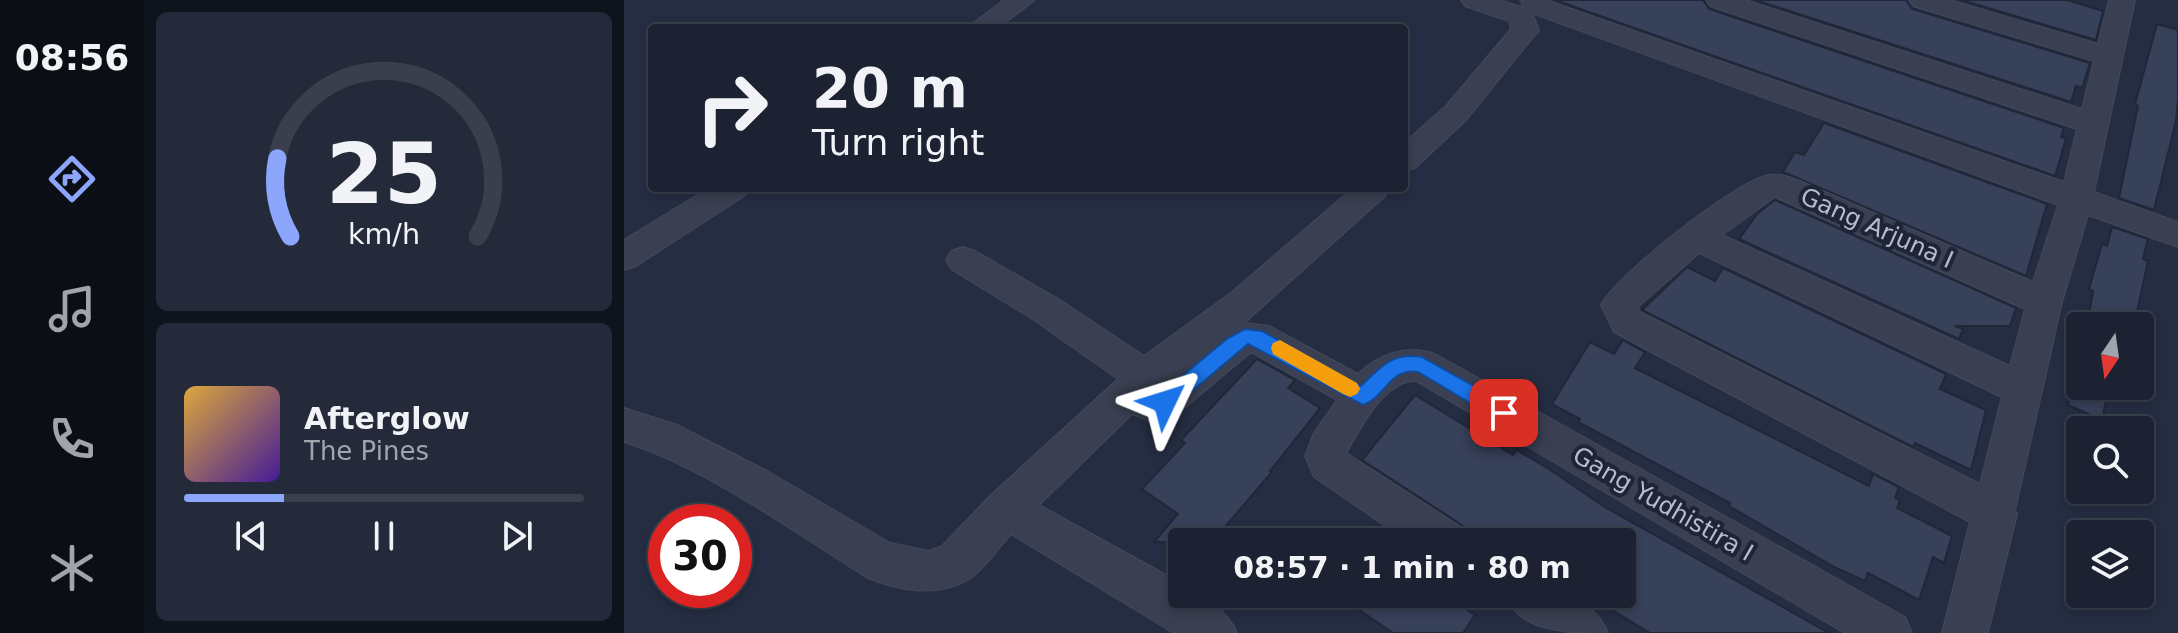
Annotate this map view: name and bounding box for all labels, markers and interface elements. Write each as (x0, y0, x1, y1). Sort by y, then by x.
text: 08:56 (15, 37, 129, 78)
text: 20 m (812, 55, 968, 120)
icon: right (680, 56, 784, 160)
text: Turn right (812, 122, 984, 163)
text: 25 (326, 126, 442, 223)
icon: directions (44, 151, 100, 207)
street label: Gang Arjuna I (1796, 182, 1958, 274)
text: km/h (348, 217, 420, 251)
icon: music (44, 281, 100, 337)
north arrow (2066, 312, 2154, 400)
map controls (2066, 312, 2154, 608)
position arrow (1123, 360, 1207, 444)
pin (1470, 379, 1538, 447)
icon: arrive (1482, 391, 1526, 435)
text: Afterglow (304, 401, 470, 436)
icon: phone (44, 411, 100, 467)
button: search (2066, 416, 2154, 504)
text: The Pines (304, 436, 429, 466)
street label: Gang Yudhistira I (1568, 441, 1758, 567)
speed limit sign: 30 (648, 504, 752, 608)
icon: previous (229, 514, 273, 558)
icon: pause (362, 514, 406, 558)
icon: next (495, 514, 539, 558)
button: layers (2066, 520, 2154, 608)
icon: climate (44, 540, 100, 596)
text: 08:57 · 1 min · 80 m (1233, 550, 1571, 585)

